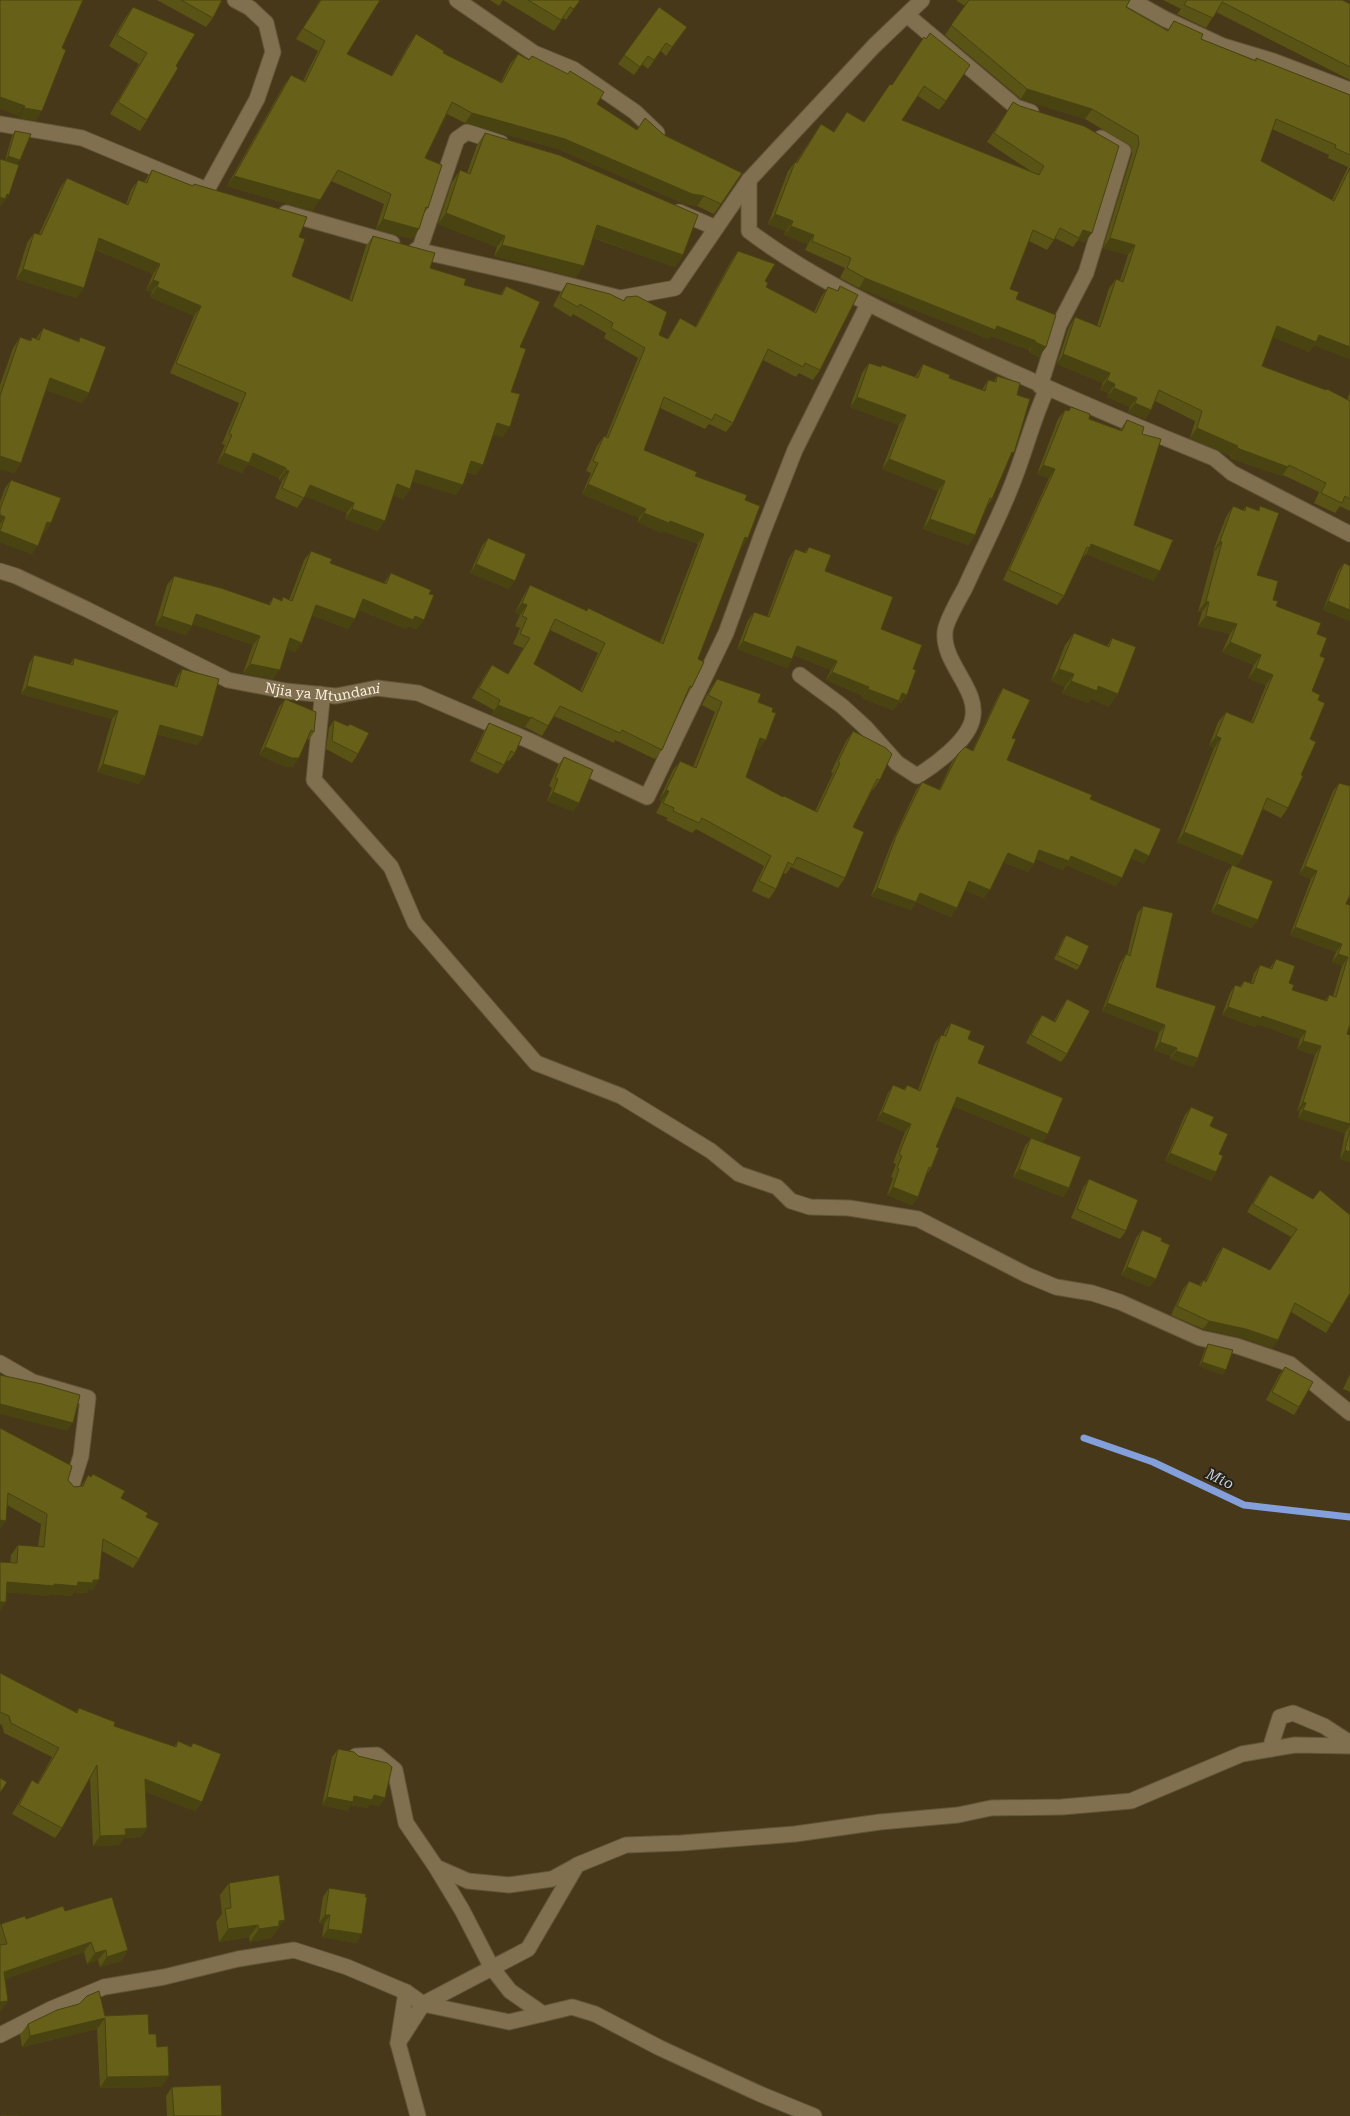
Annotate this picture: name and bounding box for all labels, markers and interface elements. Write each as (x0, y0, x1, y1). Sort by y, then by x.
street label: Njia ya Mtundani (264, 679, 382, 704)
water label: Mto (1203, 1464, 1237, 1493)

